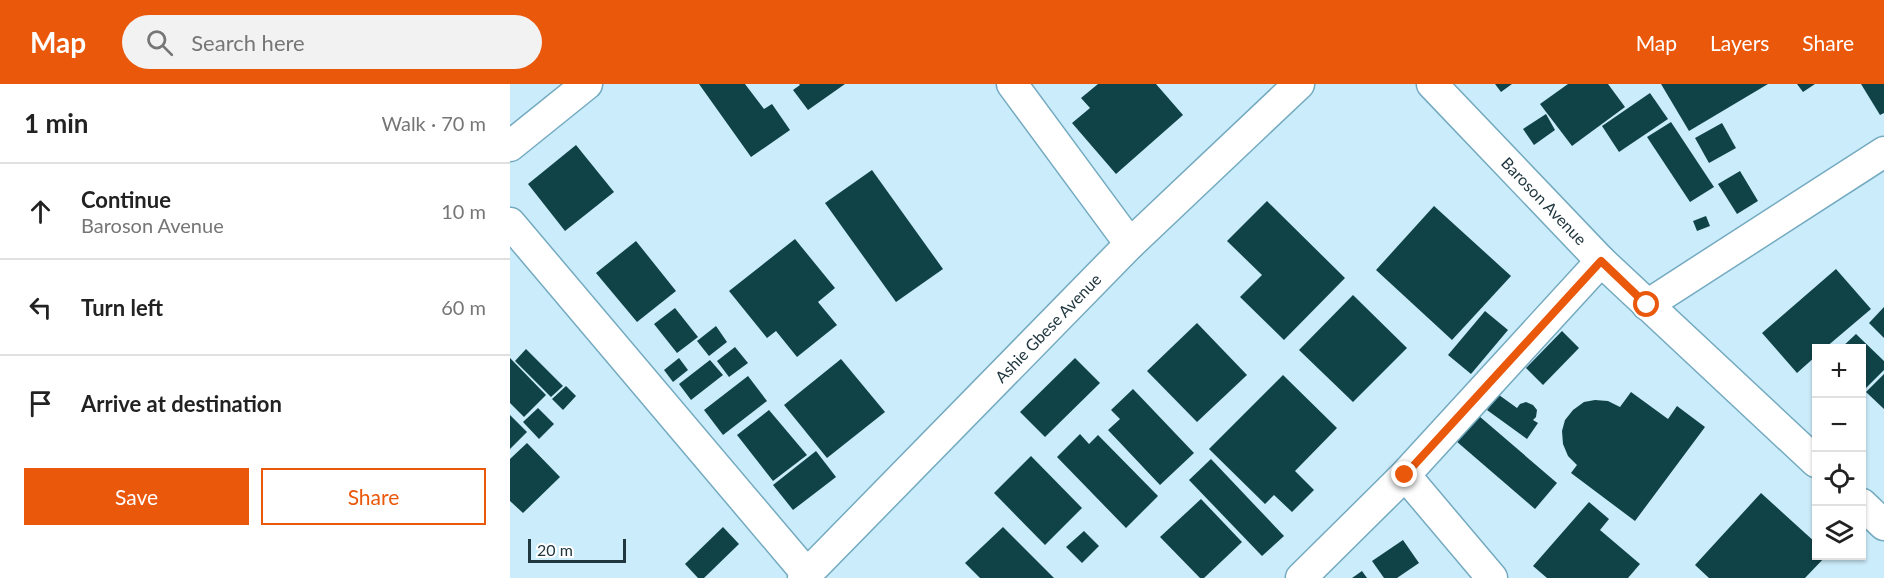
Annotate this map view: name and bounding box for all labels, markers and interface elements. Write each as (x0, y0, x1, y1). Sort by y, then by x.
search box (122, 15, 542, 69)
text: Map (30, 25, 86, 59)
icon: search (143, 26, 176, 59)
text: Search here (191, 29, 305, 56)
text: Map (1636, 30, 1677, 55)
text: Layers (1710, 30, 1769, 55)
text: Share (1802, 30, 1854, 55)
text: 1 min (24, 107, 88, 139)
text: Walk · 70 m (381, 111, 486, 135)
street label: Baroson Avenue (1498, 153, 1591, 248)
text: Continue (81, 186, 171, 213)
icon: ahead (24, 195, 57, 228)
text: 10 m (441, 199, 486, 223)
text: Baroson Avenue (81, 213, 224, 237)
street label: Ashie Gbese Avenue (991, 269, 1104, 386)
icon: left (24, 291, 57, 324)
route start (1633, 291, 1659, 317)
text: Turn left (81, 294, 163, 321)
text: 60 m (441, 295, 486, 319)
map controls (1812, 344, 1866, 560)
button: + (1812, 344, 1866, 398)
icon: arrive (24, 387, 57, 420)
text: Arrive at destination (81, 390, 282, 417)
button: − (1812, 398, 1866, 452)
button: locate (1812, 452, 1866, 506)
route end (1391, 461, 1417, 487)
button: Save (24, 468, 249, 525)
button: Share (261, 468, 486, 525)
button: layers (1812, 506, 1866, 560)
scale bar (528, 536, 626, 564)
text: 20 m (537, 540, 573, 559)

